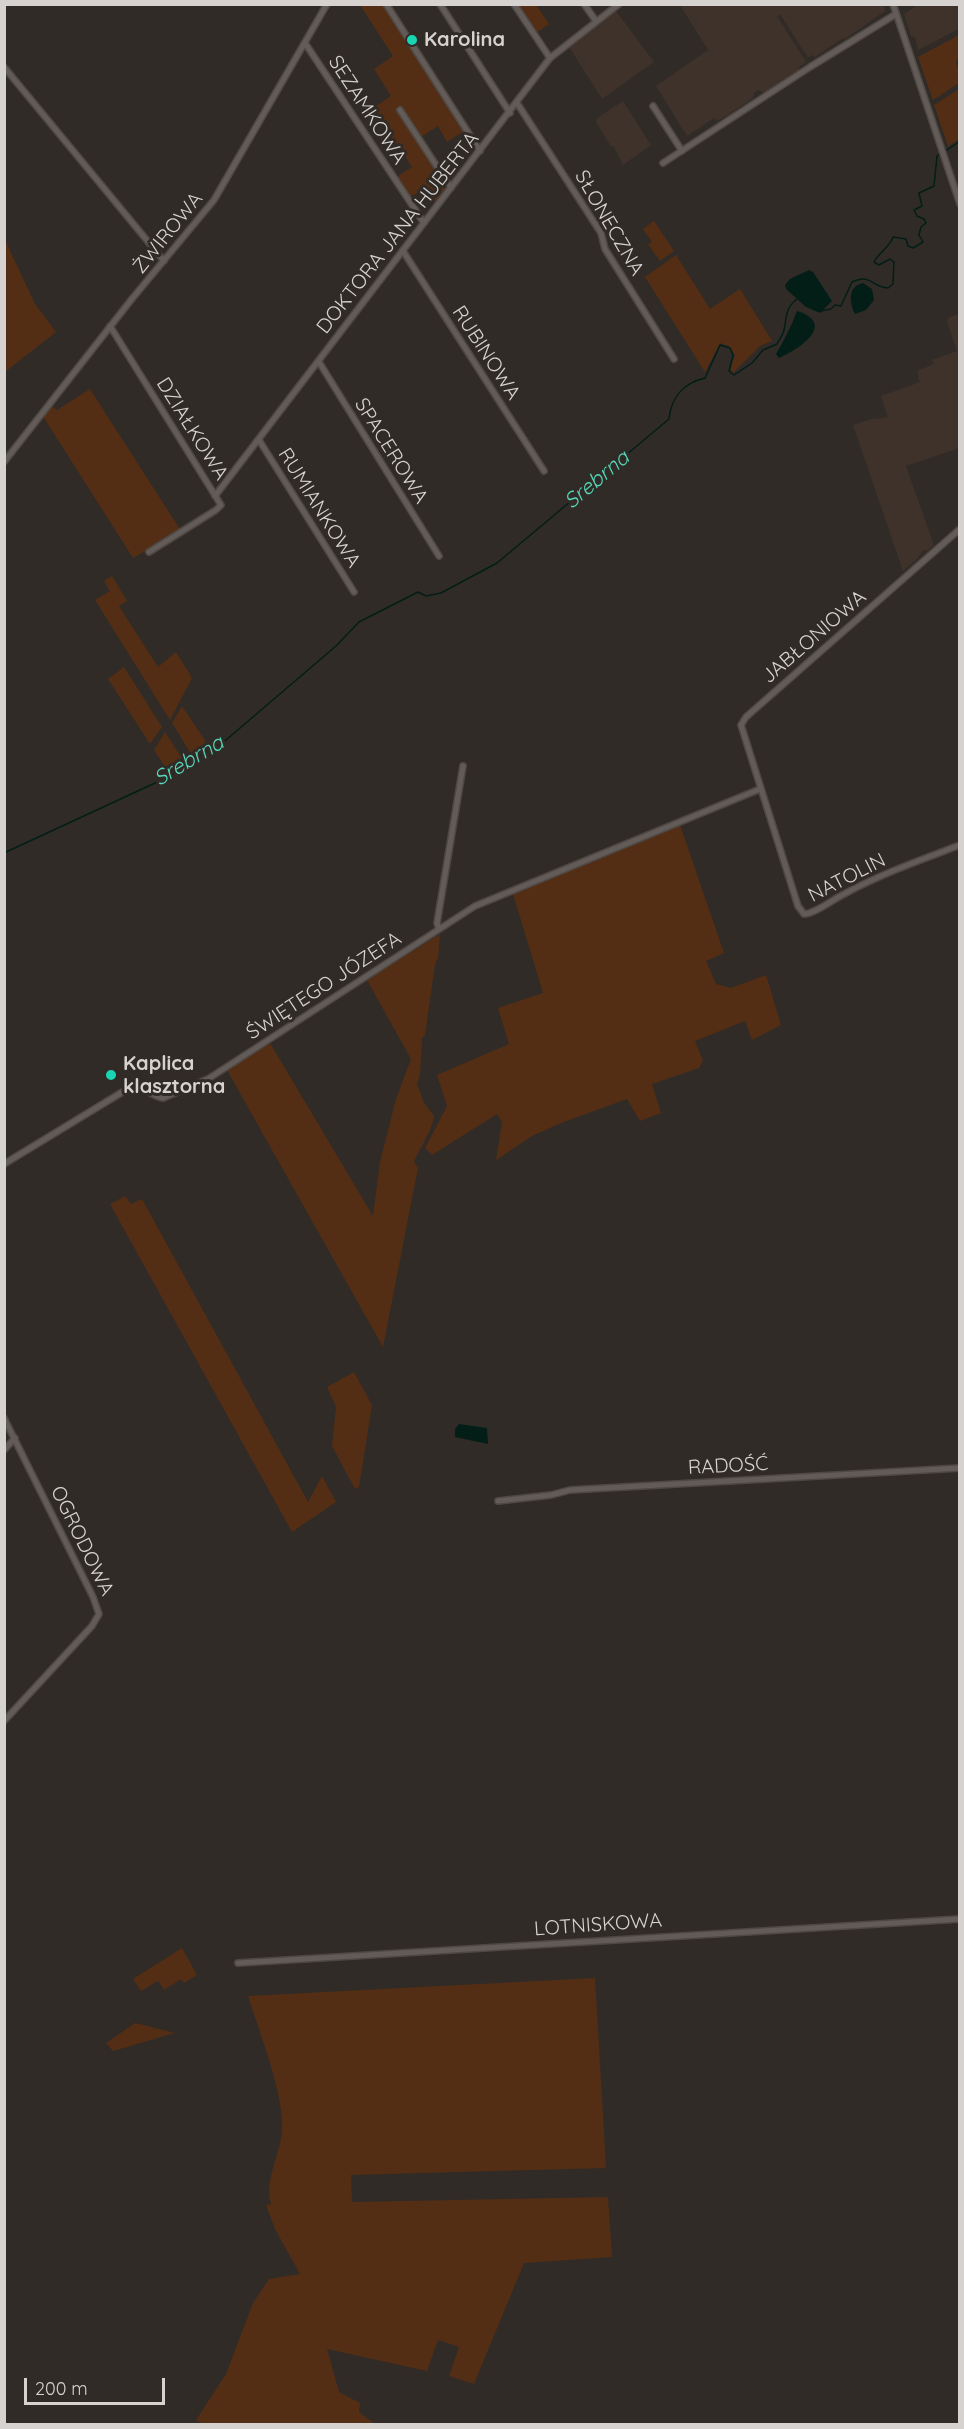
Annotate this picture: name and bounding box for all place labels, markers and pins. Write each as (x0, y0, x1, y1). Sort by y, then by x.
place label: Karolina (424, 28, 505, 52)
marker: Karolina (405, 33, 419, 47)
place label: Kaplica klasztorna (123, 1052, 225, 1099)
marker: Kaplica klasztorna (104, 1068, 118, 1082)

